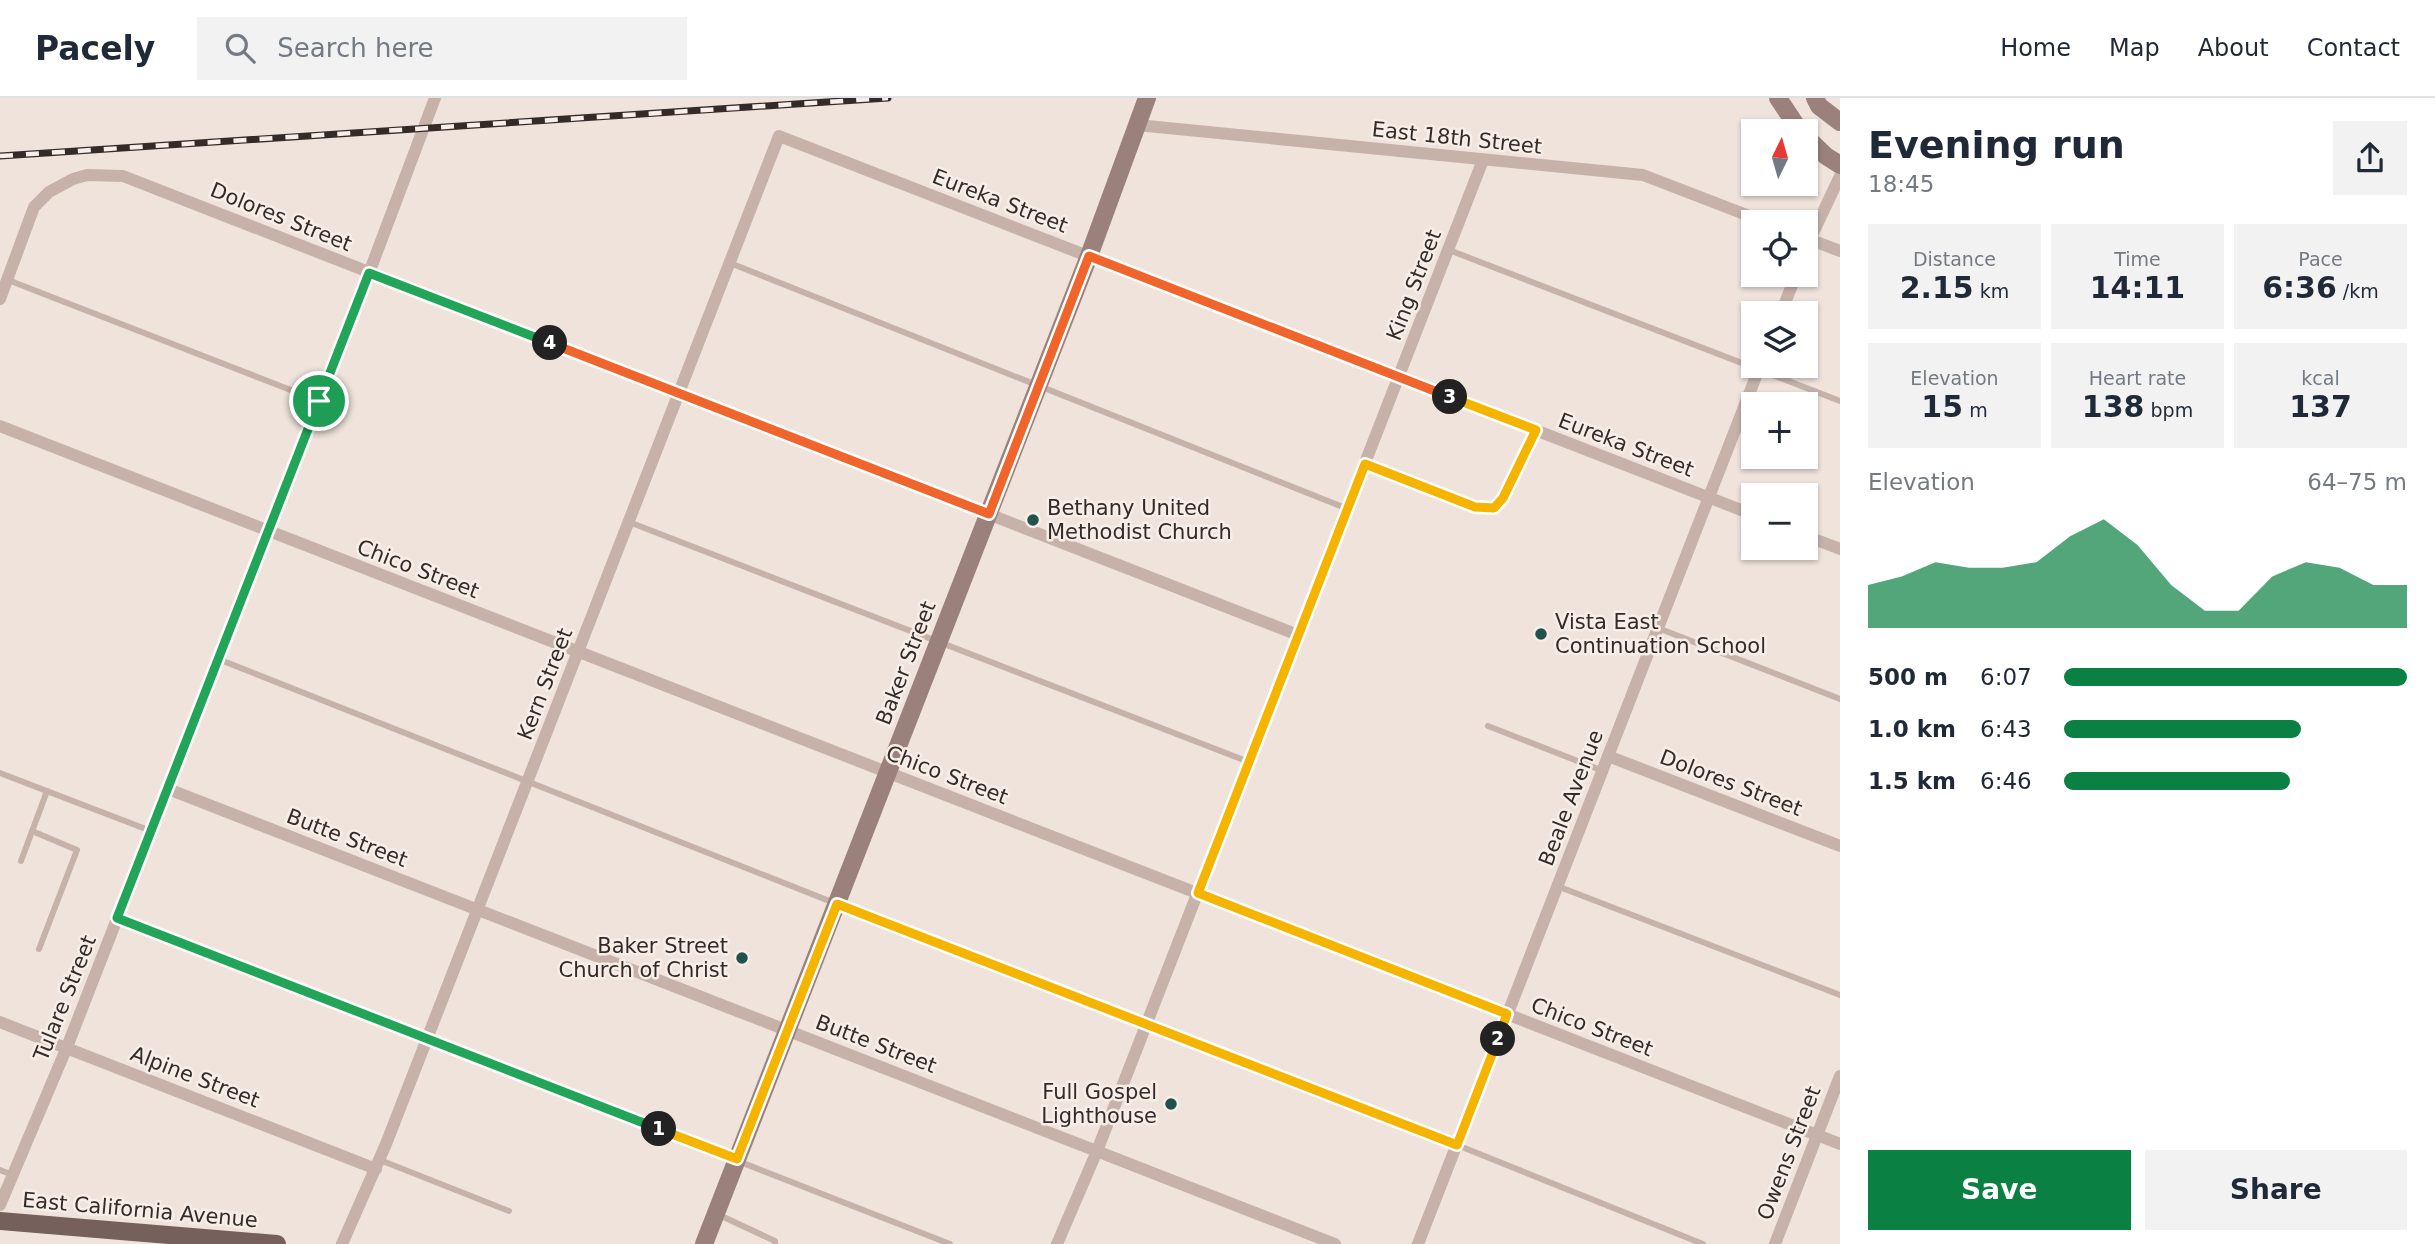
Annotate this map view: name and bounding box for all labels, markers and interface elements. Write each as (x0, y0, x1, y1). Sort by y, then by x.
search box (197, 17, 687, 80)
text: Pacely (35, 29, 155, 68)
icon: search (221, 29, 259, 67)
text: Search here (277, 33, 434, 63)
text: Home (2000, 34, 2071, 62)
text: Map (2109, 34, 2160, 62)
text: About (2198, 34, 2269, 62)
text: Contact (2307, 34, 2400, 62)
street label: East 18th Street (1371, 117, 1543, 159)
north arrow (1741, 119, 1818, 196)
map controls (1741, 119, 1818, 560)
button: share (2333, 121, 2407, 195)
text: Evening run (1868, 123, 2125, 167)
street label: Eureka Street (929, 164, 1071, 238)
text: 18:45 (1868, 171, 1934, 197)
street label: Dolores Street (207, 178, 355, 256)
button: locate (1741, 210, 1818, 287)
street label: King Street (1382, 226, 1446, 344)
text: Distance (1913, 248, 1996, 270)
text: Time (2114, 248, 2161, 270)
text: Pace (2298, 248, 2343, 270)
text: 2.15 (1900, 270, 1974, 305)
text: 14:11 (2090, 270, 2185, 305)
text: 6:36 (2262, 270, 2337, 305)
text: km (1974, 280, 2009, 302)
text: /km (2337, 280, 2379, 302)
button: layers (1741, 301, 1818, 378)
pin: 4 (532, 326, 568, 360)
text: 4 (543, 331, 556, 353)
text: Elevation (1910, 367, 1999, 389)
text: Heart rate (2089, 367, 2186, 389)
text: kcal (2301, 367, 2340, 389)
pin (289, 371, 349, 431)
pin: 3 (1432, 380, 1468, 414)
icon: arrive (300, 382, 338, 420)
text: 3 (1443, 385, 1456, 407)
text: 15 (1921, 389, 1963, 424)
text: 138 (2082, 389, 2144, 424)
text: 137 (2289, 389, 2352, 424)
button: + (1741, 392, 1818, 469)
text: m (1963, 399, 1988, 421)
text: bpm (2144, 399, 2193, 421)
street label: Eureka Street (1555, 408, 1697, 482)
text: Elevation (1868, 469, 1975, 495)
text: 64–75 m (2307, 469, 2407, 495)
button: − (1741, 483, 1818, 560)
place label: Bethany United Methodist Church (1047, 496, 1232, 544)
marker: Bethany United Methodist Church (1025, 512, 1041, 528)
street label: Chico Street (354, 535, 482, 603)
street label: Baker Street (871, 598, 941, 728)
place label: Vista East Continuation School (1555, 610, 1766, 658)
street label: Kern Street (513, 625, 577, 743)
marker: Vista East Continuation School (1533, 626, 1549, 642)
text: 500 m (1868, 664, 1948, 690)
text: 6:07 (1980, 664, 2032, 690)
text: 1.0 km (1868, 716, 1956, 742)
text: 6:43 (1980, 716, 2032, 742)
street label: Beale Avenue (1534, 727, 1608, 869)
street label: Chico Street (883, 741, 1011, 809)
street label: Dolores Street (1657, 745, 1805, 821)
text: 1.5 km (1868, 768, 1956, 794)
text: 6:46 (1980, 768, 2032, 794)
street label: Butte Street (283, 804, 411, 872)
street label: Tulare Street (29, 932, 101, 1065)
place label: Baker Street Church of Christ (558, 934, 728, 982)
marker: Baker Street Church of Christ (734, 950, 750, 966)
street label: Chico Street (1528, 993, 1656, 1061)
street label: Butte Street (812, 1010, 940, 1078)
pin: 2 (1480, 1021, 1516, 1056)
text: 2 (1491, 1027, 1504, 1049)
street label: Alpine Street (127, 1041, 263, 1113)
place label: Full Gospel Lighthouse (1041, 1080, 1157, 1128)
street label: Owens Street (1752, 1083, 1826, 1223)
marker: Full Gospel Lighthouse (1163, 1096, 1179, 1112)
pin: 1 (642, 1112, 676, 1146)
text: 1 (652, 1117, 665, 1139)
button: Save (1868, 1150, 2131, 1230)
button: Share (2145, 1150, 2407, 1230)
street label: East California Avenue (21, 1188, 259, 1232)

